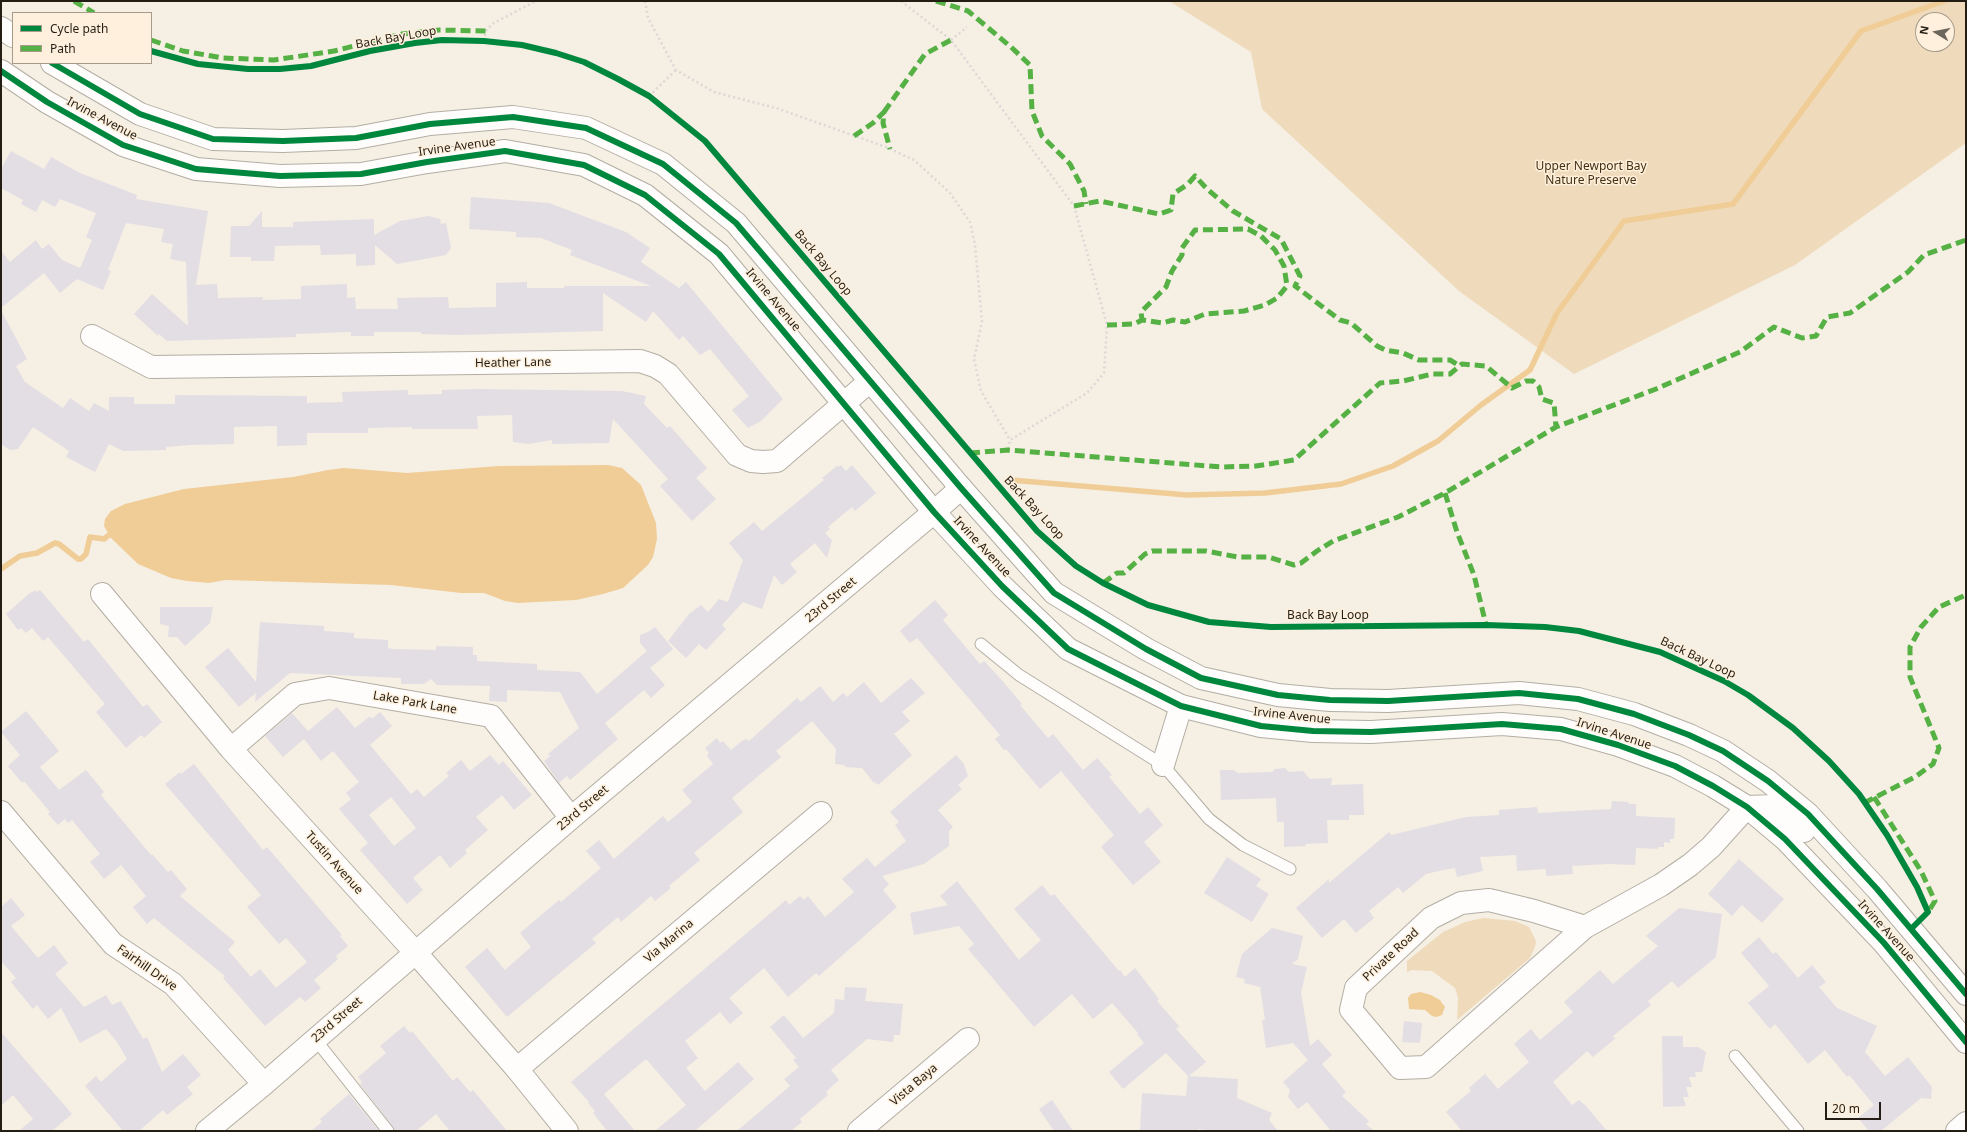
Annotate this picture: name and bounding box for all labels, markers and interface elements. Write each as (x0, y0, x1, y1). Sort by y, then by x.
legend (12, 12, 152, 64)
north arrow (1915, 12, 1955, 52)
text: Cycle path (50, 20, 108, 37)
street label: Back Bay Loop (354, 24, 438, 52)
text: N (1916, 24, 1932, 36)
text: Path (50, 40, 76, 57)
street label: Irvine Avenue (64, 94, 140, 144)
street label: Irvine Avenue (418, 134, 496, 160)
park label: Upper Newport Bay Nature Preserve (1535, 160, 1647, 188)
street label: Back Bay Loop (791, 227, 855, 299)
street label: Irvine Avenue (743, 266, 803, 334)
street label: Heather Lane (475, 355, 551, 371)
street label: Back Bay Loop (1001, 473, 1067, 543)
street label: Irvine Avenue (950, 514, 1014, 580)
street label: 23rd Street (802, 574, 860, 626)
street label: Back Bay Loop (1287, 609, 1369, 623)
street label: Back Bay Loop (1658, 634, 1738, 682)
street label: Lake Park Lane (372, 689, 458, 717)
street label: Irvine Avenue (1253, 705, 1331, 727)
street label: Irvine Avenue (1575, 715, 1653, 753)
street label: 23rd Street (554, 782, 612, 834)
street label: Tustin Avenue (302, 829, 366, 897)
street label: Irvine Avenue (1855, 897, 1917, 965)
street label: Via Marina (641, 916, 697, 966)
street label: Private Road (1360, 925, 1422, 985)
street label: Fairhill Drive (114, 942, 180, 994)
street label: 23rd Street (309, 994, 365, 1046)
street label: Vista Baya (887, 1061, 941, 1109)
scale bar (1827, 1094, 1883, 1120)
text: 20 m (1832, 1100, 1860, 1117)

